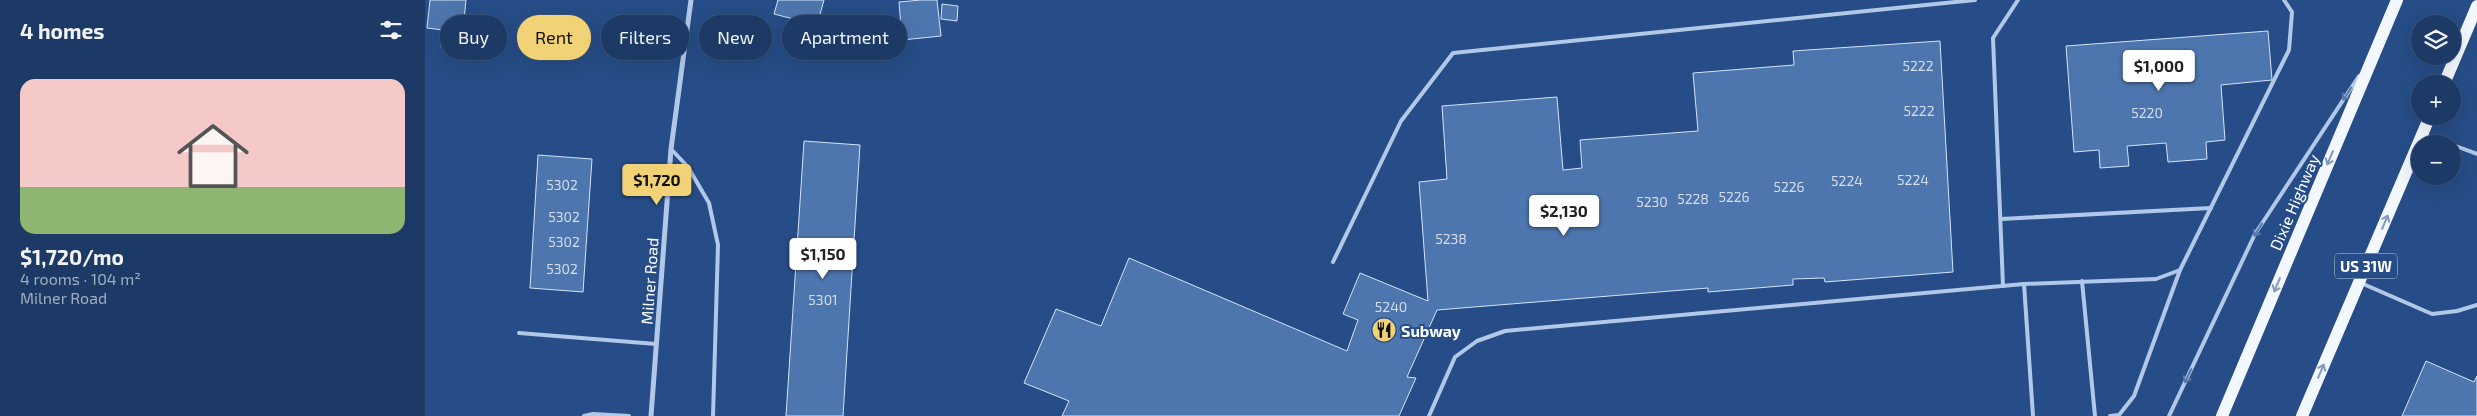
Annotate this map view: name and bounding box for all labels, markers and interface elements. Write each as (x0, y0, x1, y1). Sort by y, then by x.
chip: Buy (440, 15, 507, 60)
chip: Rent (517, 15, 591, 60)
chip: Filters (601, 15, 689, 60)
chip: New (699, 15, 772, 60)
chip: Apartment (782, 15, 907, 60)
map controls (2411, 15, 2461, 185)
button: layers (2411, 15, 2461, 65)
icon: filters (377, 16, 405, 44)
text: 4 homes (20, 18, 104, 43)
pin: $1,000 (2118, 49, 2200, 92)
text: $1,000 (2134, 56, 2184, 75)
house number: 5222 (1902, 57, 1934, 74)
button: + (2411, 75, 2461, 125)
one-way arrow (2342, 87, 2353, 101)
house number: 5222 (1903, 102, 1935, 119)
house number: 5220 (2131, 104, 2163, 121)
icon: home (168, 111, 258, 201)
button: − (2411, 135, 2461, 185)
one-way arrow (2325, 150, 2335, 165)
street label: Dixie Highway (2265, 151, 2323, 253)
pin: $1,720 (616, 164, 698, 206)
text: $1,720 (633, 170, 681, 189)
house number: 5224 (1897, 171, 1929, 188)
house number: 5224 (1831, 172, 1863, 189)
house number: 5302 (546, 176, 578, 193)
house number: 5226 (1773, 178, 1805, 195)
house number: 5226 (1718, 188, 1750, 205)
house number: 5228 (1677, 190, 1709, 207)
house number: 5230 (1636, 193, 1668, 210)
pin: $2,130 (1523, 194, 1605, 237)
text: $2,130 (1540, 201, 1588, 220)
house number: 5302 (548, 208, 580, 225)
one-way arrow (2380, 215, 2390, 230)
one-way arrow (2253, 222, 2263, 236)
house number: 5238 (1435, 230, 1467, 247)
house number: 5302 (548, 233, 580, 250)
street label: Milner Road (636, 237, 662, 325)
pin: $1,150 (782, 238, 864, 280)
text: $1,720/mo (20, 244, 124, 269)
text: $1,150 (800, 244, 846, 263)
road number: US 31W (2335, 254, 2397, 278)
house number: 5302 (546, 260, 578, 277)
text: 4 rooms · 104 m² (20, 269, 141, 288)
one-way arrow (2271, 277, 2281, 292)
text: Milner Road (20, 288, 107, 307)
house number: 5301 (808, 291, 838, 308)
house number: 5240 (1375, 298, 1407, 315)
restaurant icon: Subway (1371, 317, 1397, 343)
place label: Subway (1401, 321, 1461, 341)
one-way arrow (2317, 364, 2326, 379)
one-way arrow (2183, 368, 2192, 383)

